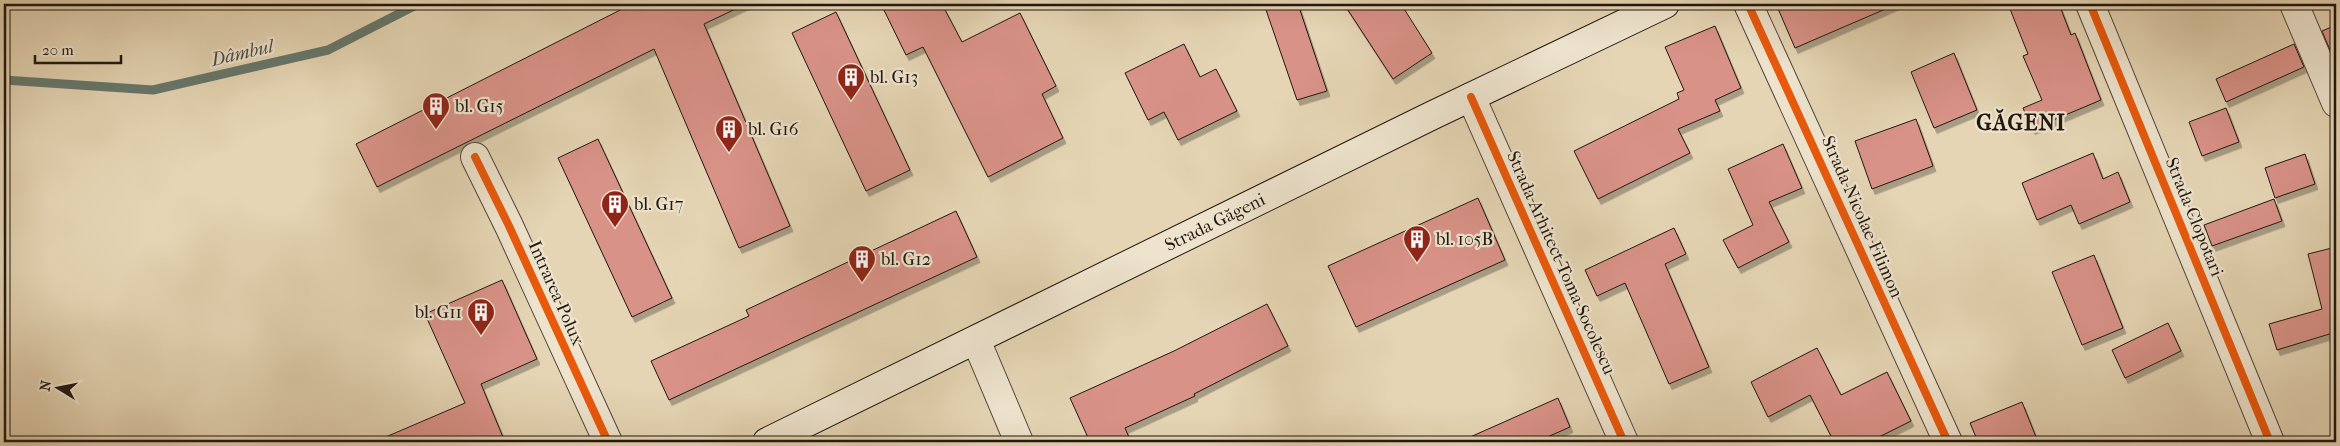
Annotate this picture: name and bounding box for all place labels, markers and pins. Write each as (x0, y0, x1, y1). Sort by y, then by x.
building icon: bl. G13 (836, 62, 866, 101)
place label: bl. G13 (869, 67, 918, 88)
building icon: bl. G15 (421, 91, 451, 130)
place label: bl. G15 (454, 96, 504, 117)
building icon: bl. G16 (714, 114, 744, 153)
place label: bl. G16 (747, 119, 799, 140)
building icon: bl. G17 (600, 189, 630, 228)
place label: bl. G17 (633, 194, 684, 215)
building icon: bl. 105B (1402, 224, 1432, 263)
place label: bl. 105B (1435, 229, 1493, 250)
building icon: bl. G12 (847, 244, 877, 283)
place label: bl. G12 (880, 249, 931, 270)
building icon: bl. G11 (466, 297, 496, 336)
place label: bl. G11 (414, 302, 462, 323)

